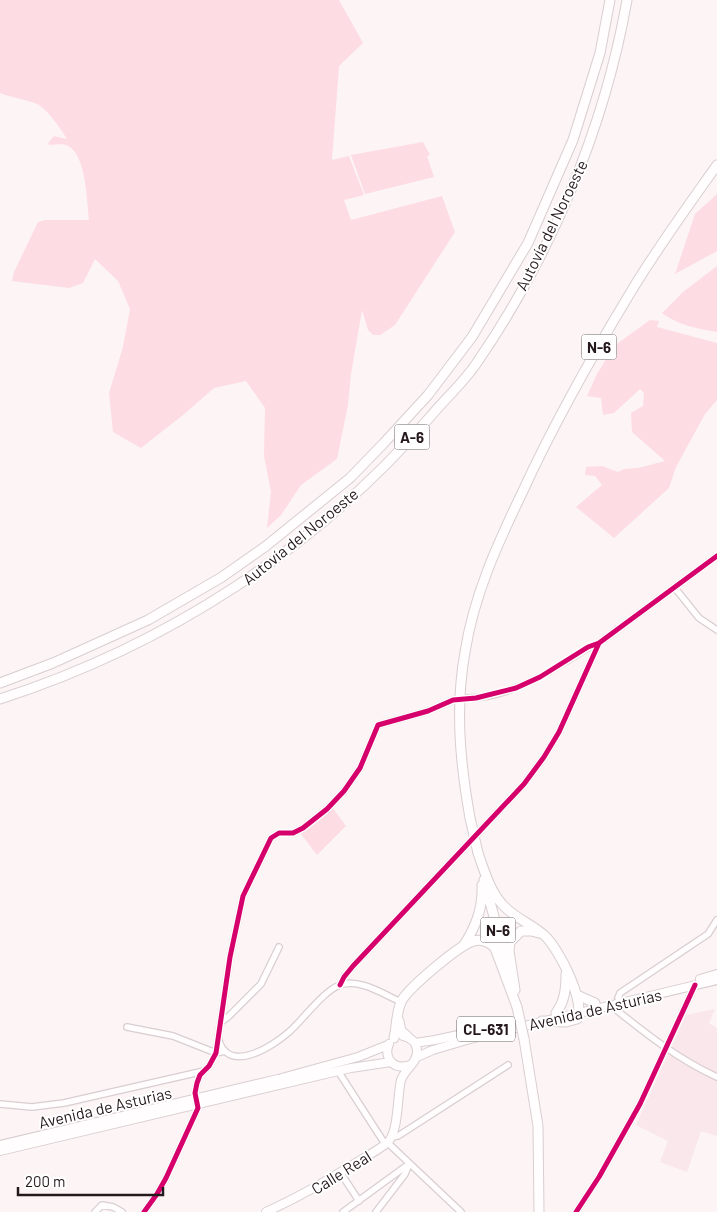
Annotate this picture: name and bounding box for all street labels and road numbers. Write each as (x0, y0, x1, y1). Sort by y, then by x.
street label: Autovía del Noroeste (511, 157, 591, 293)
road number: N-6 (582, 334, 616, 360)
road number: A-6 (394, 424, 430, 450)
street label: Autovía del Noroeste (238, 484, 362, 588)
road number: N-6 (480, 918, 516, 942)
street label: Avenida de Asturias (527, 984, 663, 1034)
road number: CL-631 (457, 1016, 515, 1042)
street label: Avenida de Asturias (37, 1082, 173, 1132)
street label: Calle Real (308, 1146, 374, 1198)

